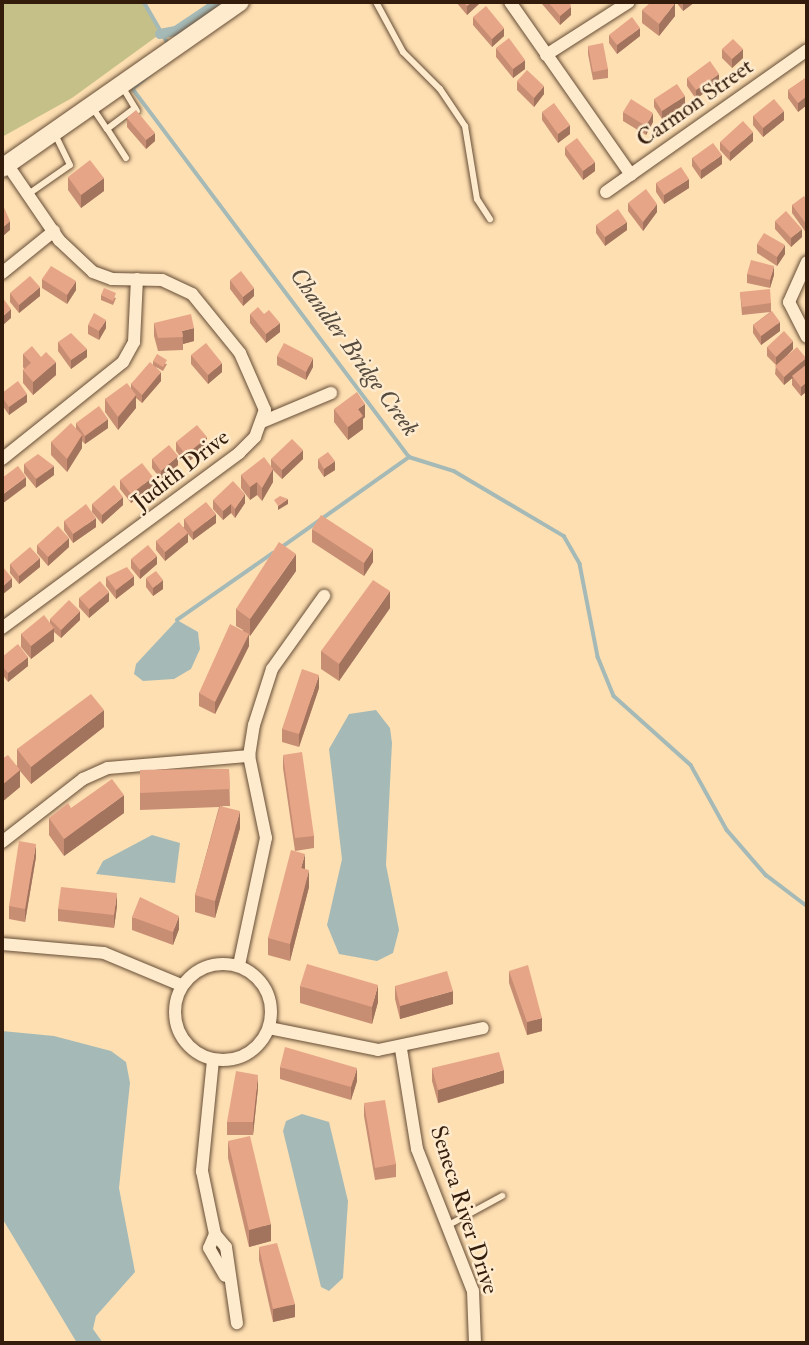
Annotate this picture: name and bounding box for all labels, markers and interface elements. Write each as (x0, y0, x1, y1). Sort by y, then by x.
street label: Carmon Street (631, 53, 759, 153)
water label: Chandler Bridge Creek (283, 262, 425, 442)
street label: Judith Drive (127, 424, 235, 516)
street label: Seneca River Drive (424, 1122, 504, 1298)

